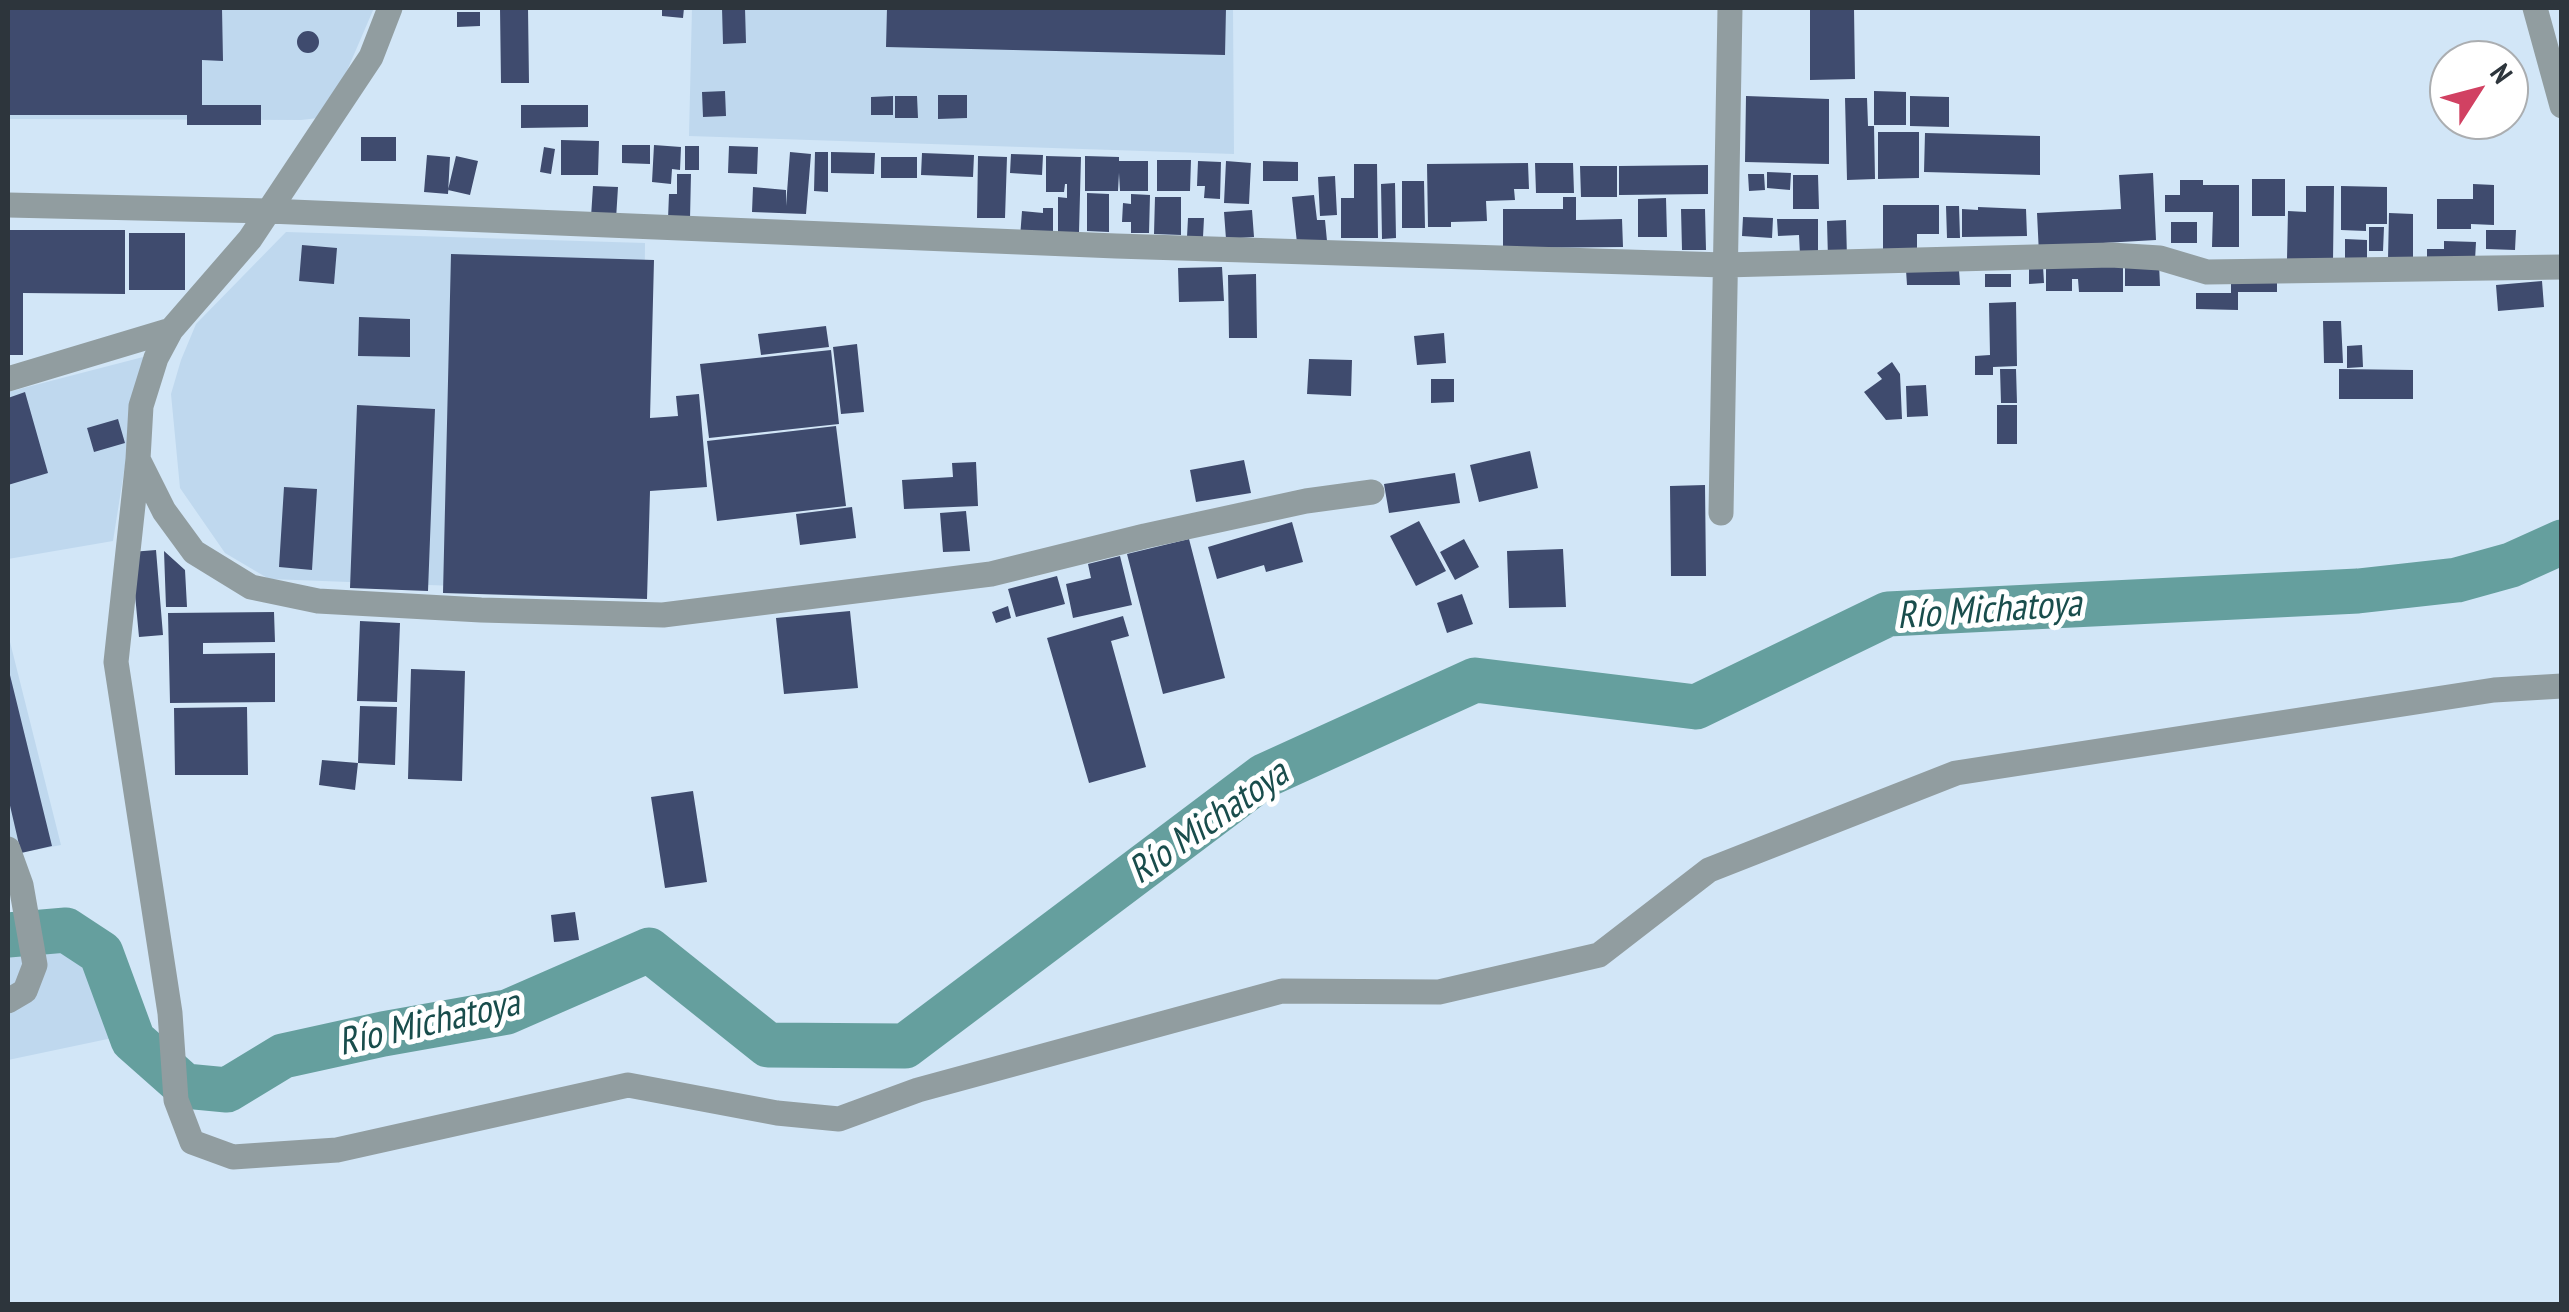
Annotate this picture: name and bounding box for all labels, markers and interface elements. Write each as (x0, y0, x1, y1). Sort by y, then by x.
north arrow (2429, 40, 2529, 140)
text: N (2483, 56, 2521, 90)
water label: Río Michatoya (1895, 582, 2083, 640)
water label: Río Michatoya (1120, 751, 1298, 895)
water label: Río Michatoya (334, 981, 524, 1067)

